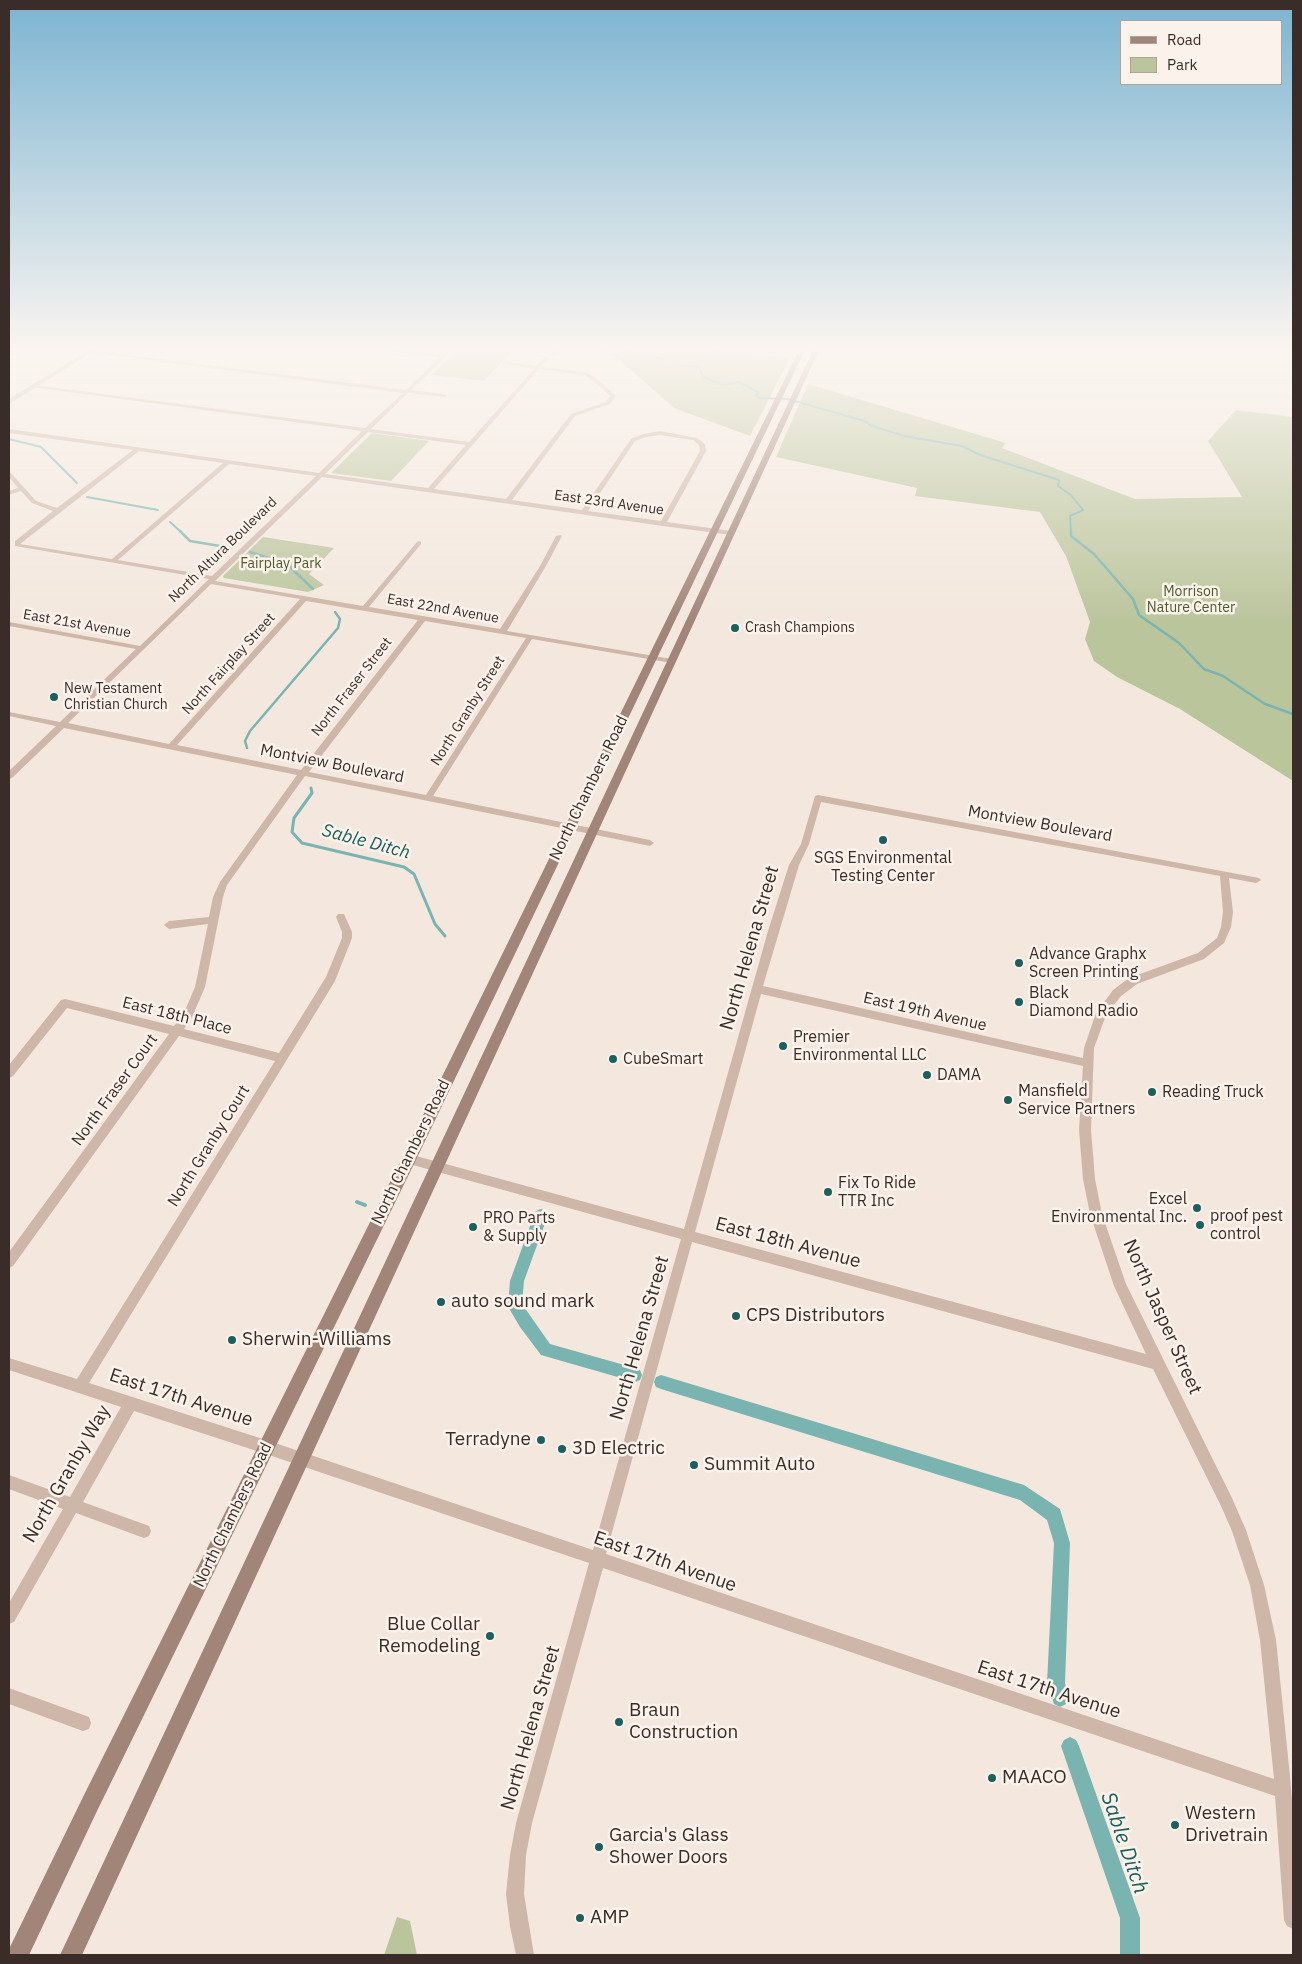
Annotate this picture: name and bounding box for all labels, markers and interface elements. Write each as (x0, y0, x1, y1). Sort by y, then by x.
legend (1120, 20, 1282, 85)
text: Road (1167, 30, 1202, 49)
text: Park (1167, 55, 1197, 74)
street label: East 23rd Avenue (553, 487, 665, 519)
street label: North Altura Boulevard (165, 494, 281, 606)
park label: Fairplay Park (240, 556, 322, 572)
park label: Morrison Nature Center (1147, 584, 1235, 616)
street label: East 22nd Avenue (386, 591, 500, 627)
street label: East 21st Avenue (22, 606, 132, 642)
street label: North Fairplay Street (179, 610, 279, 718)
place label: Crash Champions (745, 620, 855, 636)
marker: Crash Champions (729, 622, 741, 634)
street label: North Fraser Street (308, 634, 396, 740)
street label: North Granby Street (427, 653, 509, 769)
place label: New Testament Christian Church (64, 681, 168, 714)
marker: New Testament Christian Church (48, 691, 60, 703)
street label: North Chambers Road (546, 713, 632, 863)
street label: Montview Boulevard (258, 741, 406, 787)
street label: Montview Boulevard (966, 802, 1114, 846)
water label: Sable Ditch (320, 820, 412, 864)
marker: SGS Environmental Testing Center (877, 834, 889, 846)
place label: SGS Environmental Testing Center (814, 848, 952, 886)
street label: North Helena Street (716, 863, 784, 1033)
place label: Advance Graphx Screen Printing (1029, 944, 1146, 982)
marker: Advance Graphx Screen Printing (1013, 957, 1025, 969)
place label: Black Diamond Radio (1029, 983, 1138, 1021)
street label: East 19th Avenue (861, 988, 989, 1036)
street label: East 18th Place (120, 993, 234, 1039)
marker: Black Diamond Radio (1013, 996, 1025, 1008)
place label: Premier Environmental LLC (793, 1027, 927, 1065)
street label: North Fraser Court (68, 1030, 162, 1150)
marker: Premier Environmental LLC (777, 1040, 789, 1052)
place label: CubeSmart (623, 1049, 703, 1069)
marker: CubeSmart (607, 1053, 619, 1065)
place label: DAMA (937, 1065, 981, 1085)
marker: DAMA (921, 1069, 933, 1081)
street label: North Chambers Road (368, 1077, 454, 1227)
place label: Mansfield Service Partners (1018, 1081, 1136, 1119)
street label: North Granby Court (164, 1082, 254, 1210)
place label: Reading Truck (1162, 1082, 1264, 1102)
marker: Reading Truck (1146, 1086, 1158, 1098)
marker: Mansfield Service Partners (1002, 1094, 1014, 1106)
place label: Fix To Ride TTR Inc (838, 1173, 916, 1211)
marker: Fix To Ride TTR Inc (822, 1186, 834, 1198)
place label: Excel Environmental Inc. (1051, 1189, 1187, 1227)
marker: Excel Environmental Inc. (1191, 1202, 1203, 1214)
place label: proof pest control (1210, 1206, 1283, 1244)
place label: PRO Parts & Supply (483, 1208, 555, 1246)
street label: East 18th Avenue (713, 1213, 863, 1273)
marker: proof pest control (1194, 1219, 1206, 1231)
marker: PRO Parts & Supply (467, 1221, 479, 1233)
street label: North Jasper Street (1118, 1236, 1206, 1398)
street label: North Helena Street (606, 1253, 674, 1423)
place label: auto sound mark (451, 1291, 594, 1313)
marker: auto sound mark (435, 1296, 447, 1308)
place label: CPS Distributors (746, 1305, 885, 1327)
marker: CPS Distributors (730, 1310, 742, 1322)
place label: Sherwin-Williams (242, 1329, 392, 1351)
marker: Sherwin-Williams (226, 1334, 238, 1346)
street label: East 17th Avenue (106, 1364, 256, 1432)
street label: North Granby Way (18, 1401, 116, 1547)
place label: Terradyne (445, 1429, 531, 1451)
marker: Terradyne (535, 1434, 547, 1446)
place label: 3D Electric (572, 1438, 665, 1460)
street label: North Chambers Road (190, 1440, 276, 1590)
marker: 3D Electric (556, 1443, 568, 1455)
place label: Summit Auto (704, 1454, 815, 1476)
marker: Summit Auto (688, 1459, 700, 1471)
street label: East 17th Avenue (591, 1527, 739, 1597)
place label: Blue Collar Remodeling (378, 1614, 480, 1658)
marker: Blue Collar Remodeling (484, 1630, 496, 1642)
street label: North Helena Street (497, 1643, 565, 1813)
street label: East 17th Avenue (974, 1656, 1124, 1724)
place label: Braun Construction (629, 1700, 738, 1744)
marker: Braun Construction (613, 1716, 625, 1728)
place label: MAACO (1002, 1767, 1067, 1789)
marker: MAACO (986, 1772, 998, 1784)
water label: Sable Ditch (1095, 1789, 1153, 1897)
place label: Western Drivetrain (1185, 1803, 1268, 1847)
marker: Western Drivetrain (1169, 1819, 1181, 1831)
place label: Garcia's Glass Shower Doors (609, 1825, 729, 1869)
marker: Garcia's Glass Shower Doors (593, 1841, 605, 1853)
place label: AMP (590, 1907, 629, 1929)
marker: AMP (574, 1912, 586, 1924)

